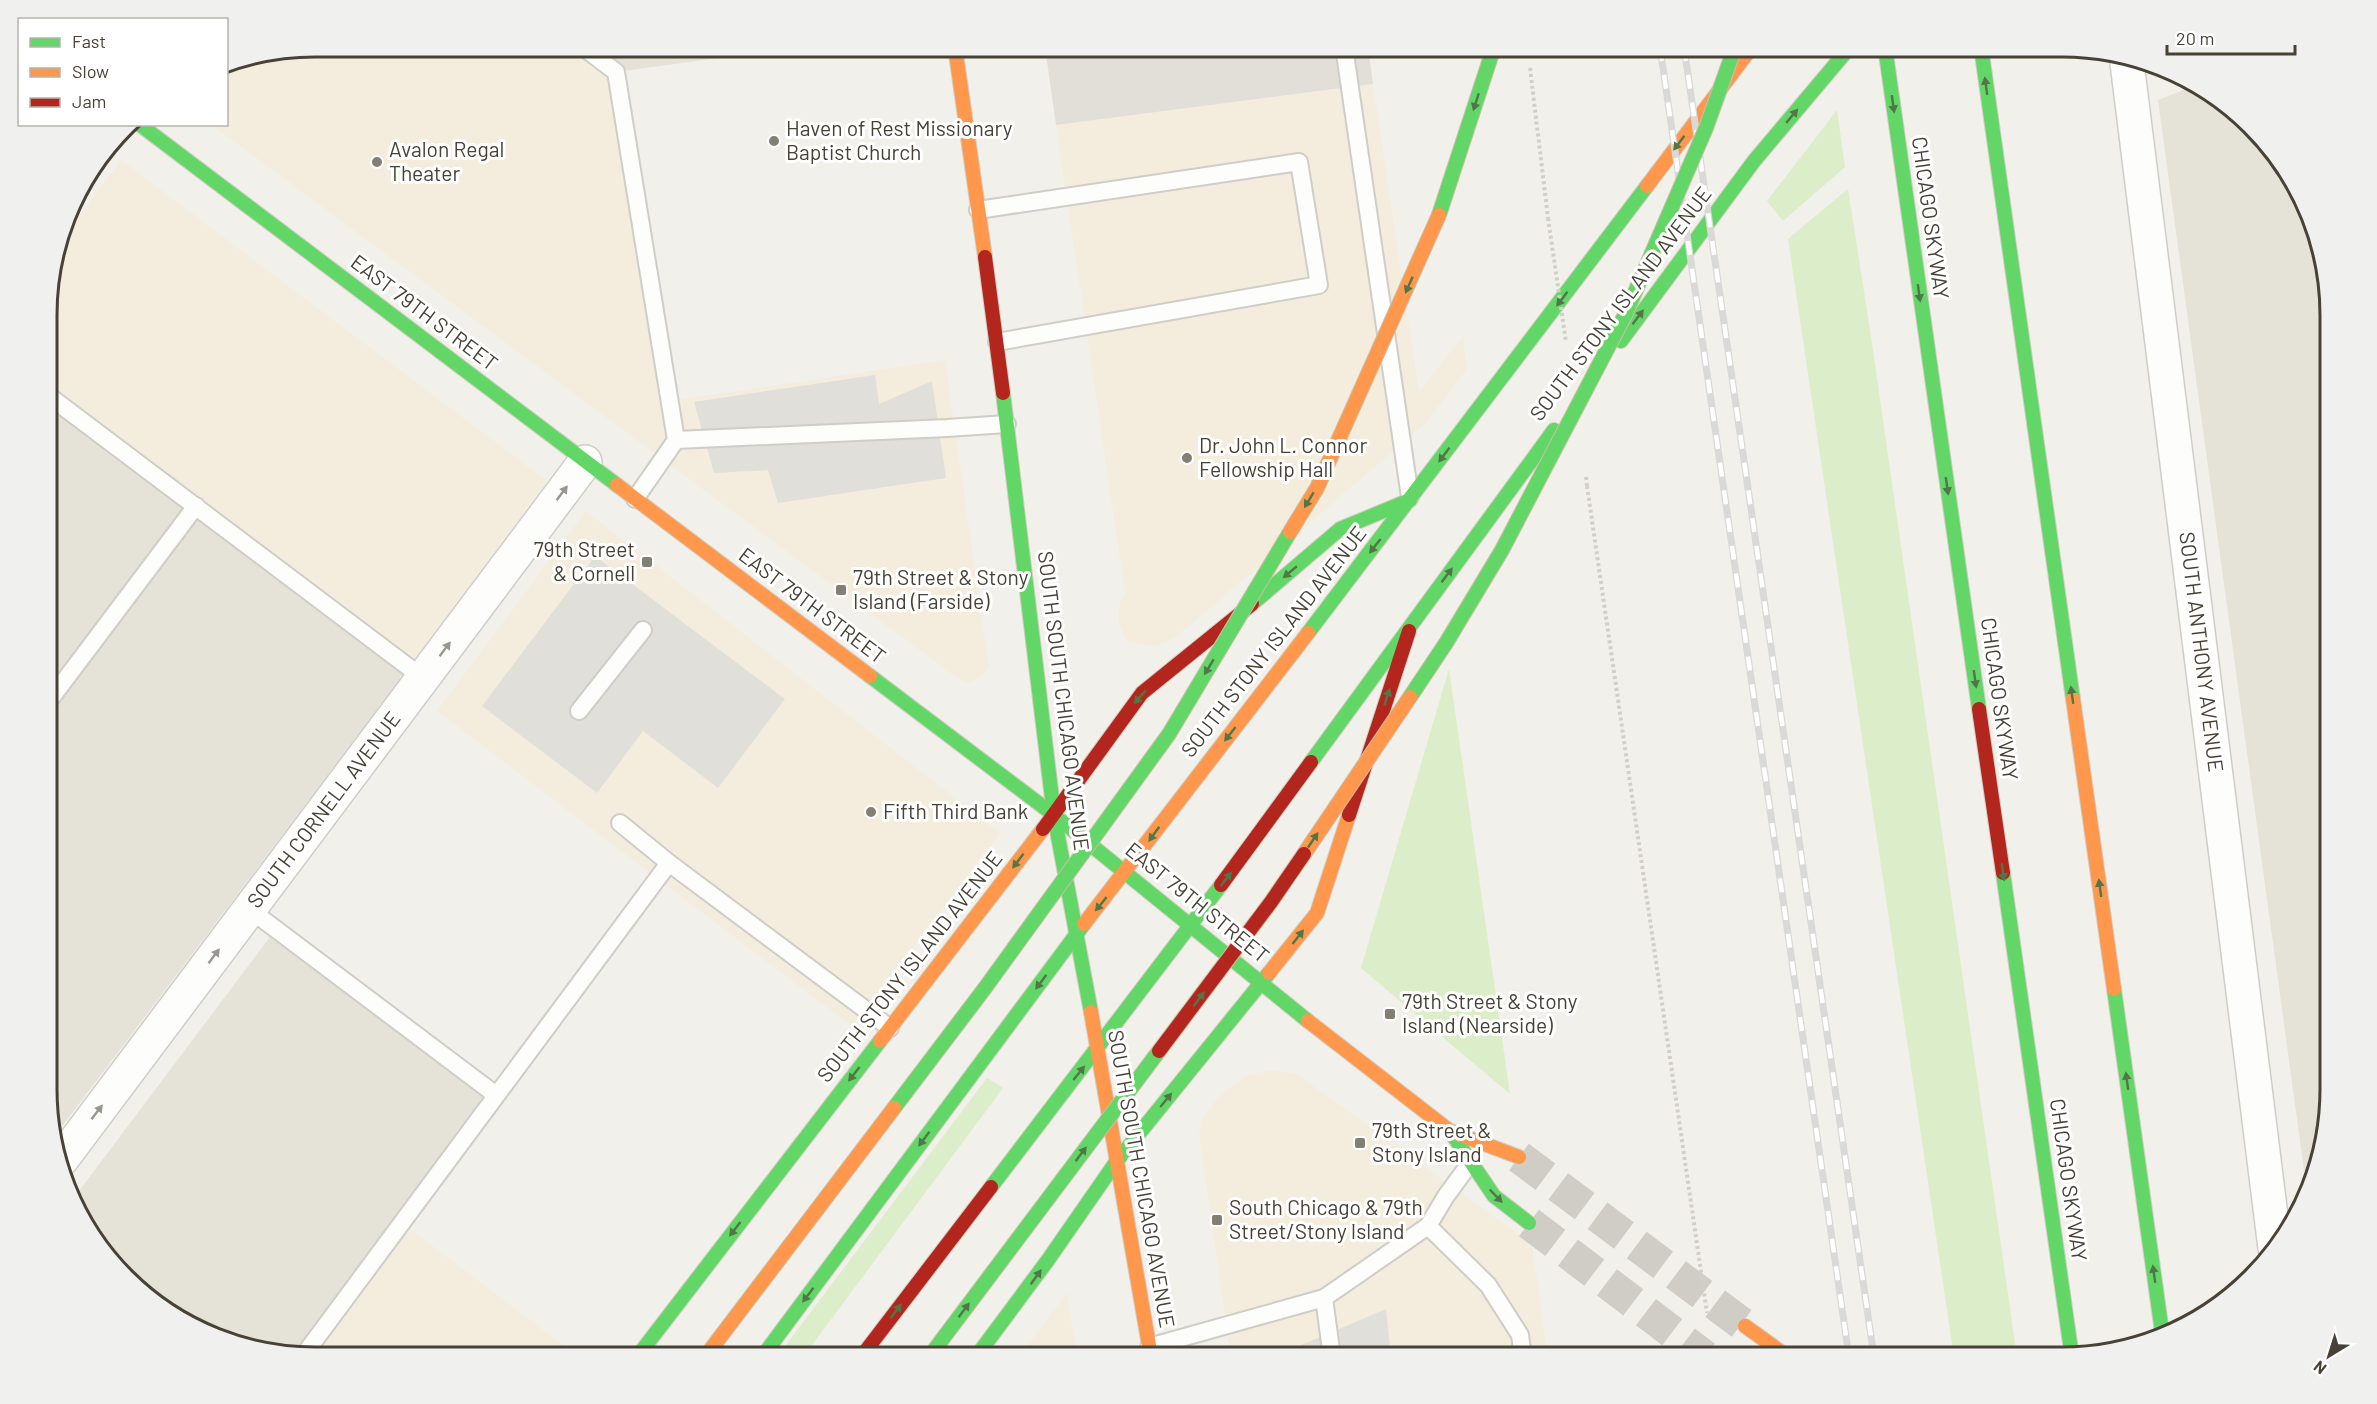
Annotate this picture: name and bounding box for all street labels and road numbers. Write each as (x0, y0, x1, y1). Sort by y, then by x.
street label: CHICAGO SKYWAY (1908, 135, 1955, 301)
street label: SOUTH STONY ISLAND AVENUE (1524, 181, 1716, 425)
street label: EAST 79TH STREET (347, 248, 503, 375)
street label: SOUTH STONY ISLAND AVENUE (1175, 521, 1371, 762)
street label: SOUTH ANTHONY AVENUE (2175, 530, 2230, 773)
street label: EAST 79TH STREET (735, 541, 891, 668)
street label: SOUTH SOUTH CHICAGO AVENUE (1034, 549, 1095, 852)
street label: CHICAGO SKYWAY (1977, 616, 2024, 782)
street label: SOUTH CORNELL AVENUE (241, 706, 405, 912)
street label: EAST 79TH STREET (1121, 836, 1275, 967)
street label: SOUTH STONY ISLAND AVENUE (811, 846, 1007, 1087)
street label: SOUTH SOUTH CHICAGO AVENUE (1104, 1028, 1181, 1330)
street label: CHICAGO SKYWAY (2046, 1097, 2093, 1263)

